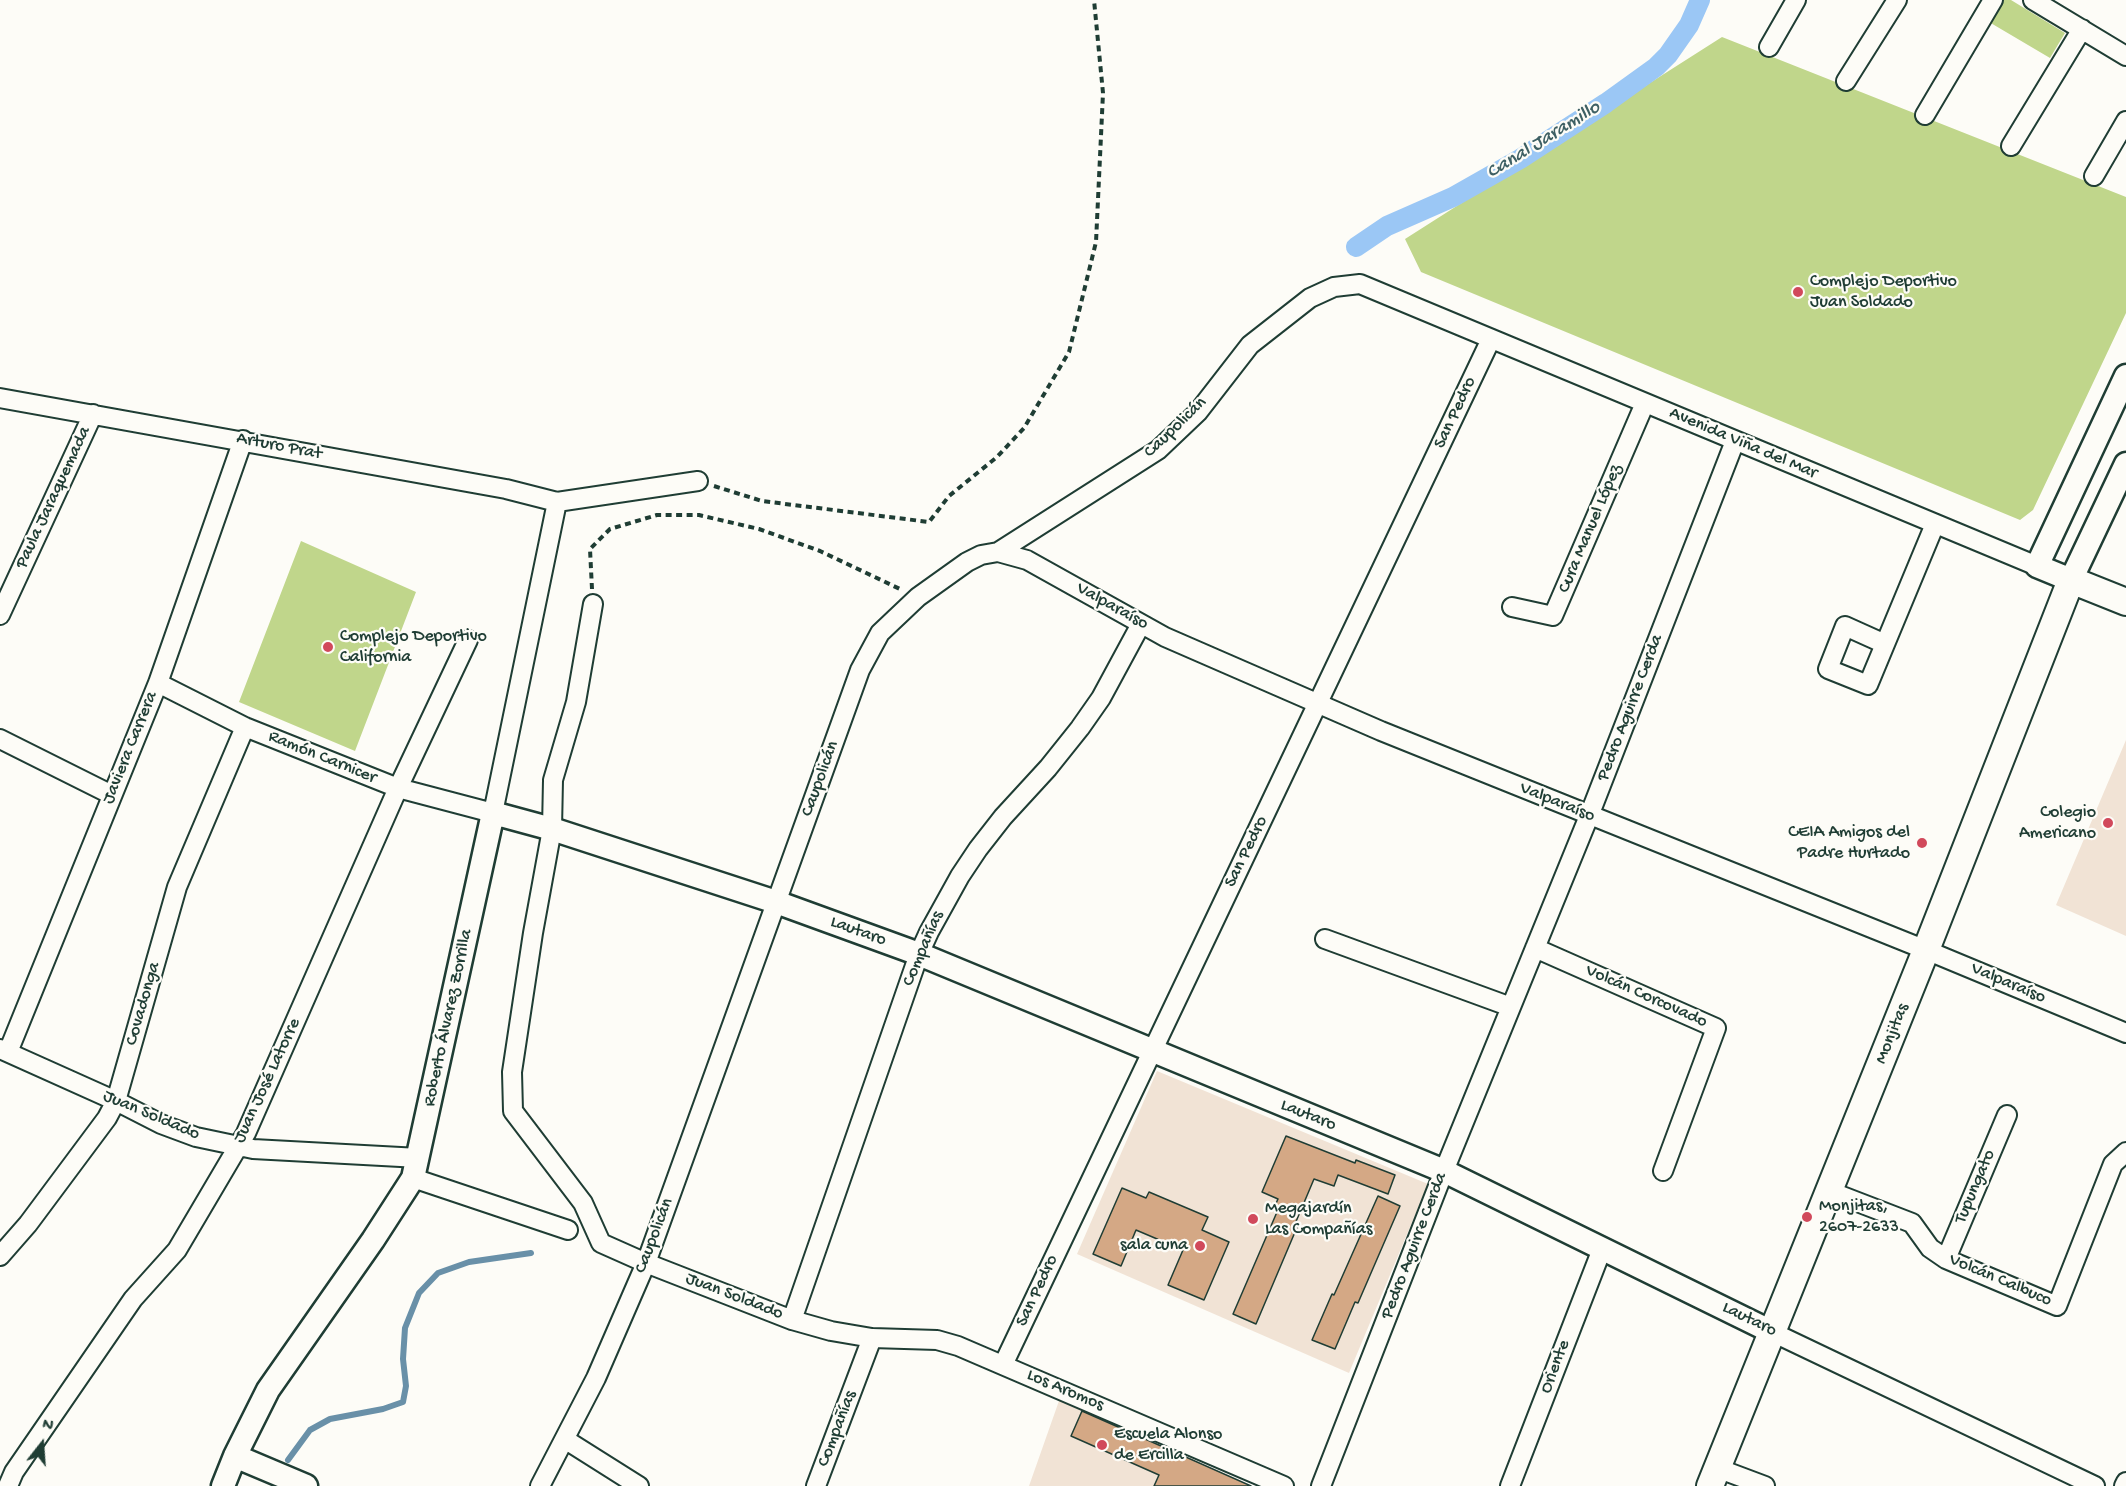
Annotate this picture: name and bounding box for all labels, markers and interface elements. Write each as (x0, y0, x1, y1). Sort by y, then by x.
water label: Canal Jaramillo (1483, 97, 1605, 185)
place label: Complejo Deportivo Juan Soldado (1810, 271, 1957, 314)
marker: Complejo Deportivo Juan Soldado (1791, 285, 1805, 299)
street label: San Pedro (1430, 374, 1482, 452)
street label: Caupolicán (1140, 393, 1212, 463)
street label: Avenida Viña del Mar (1666, 403, 1820, 485)
street label: Paula Jaraquemada (12, 424, 96, 572)
street label: Arturo Prat (235, 428, 323, 466)
street label: Cura Manuel López (1554, 461, 1628, 597)
street label: Valparaíso (1072, 578, 1152, 636)
place label: Complejo Deportivo California (340, 626, 487, 668)
street label: Pedro Aguirre Cerda (1593, 632, 1669, 784)
marker: Complejo Deportivo California (321, 640, 335, 654)
street label: Javiera Carrera (99, 689, 163, 807)
street label: Ramón Carnicer (265, 726, 379, 790)
street label: Caupolicán (797, 738, 845, 820)
street label: Valparaíso (1516, 778, 1598, 828)
place label: Colegio Americano (2019, 802, 2096, 844)
street label: San Pedro (1220, 813, 1274, 891)
marker: Colegio Americano (2101, 816, 2115, 830)
place label: CEIA Amigos del Padre Hurtado (1788, 822, 1910, 864)
marker: CEIA Amigos del Padre Hurtado (1915, 836, 1929, 850)
street label: Compañías (898, 908, 950, 990)
street label: Lautaro (827, 912, 889, 952)
street label: Roberto Álvarez Zorrilla (420, 927, 478, 1109)
street label: Valparaíso (1967, 959, 2049, 1009)
street label: Covadonga (122, 960, 166, 1048)
street label: Volcán Corcovado (1582, 960, 1710, 1034)
street label: Monjitas (1871, 1001, 1915, 1067)
street label: Juan José Latorre (230, 1015, 306, 1147)
street label: Juan Soldado (99, 1086, 203, 1146)
street label: Lautaro (1277, 1095, 1339, 1137)
street label: Tupungato (1951, 1147, 2001, 1227)
street label: Pedro Aguirre Cerda (1377, 1170, 1453, 1322)
street label: Caupolicán (631, 1195, 679, 1277)
place label: Monjitas, 2607-2633 (1819, 1196, 1899, 1238)
place label: Megajardín Las Compañías (1265, 1198, 1372, 1240)
marker: Monjitas, 2607-2633 (1800, 1210, 1814, 1224)
marker: Megajardín Las Compañías (1246, 1212, 1260, 1226)
place label: sala cuna (1120, 1235, 1188, 1257)
marker: sala cuna (1193, 1239, 1207, 1253)
street label: Volcán Calbuco (1945, 1250, 2055, 1312)
street label: San Pedro (1012, 1252, 1064, 1330)
street label: Juan Soldado (682, 1268, 786, 1326)
street label: Lautaro (1718, 1298, 1780, 1342)
street label: Oriente (1536, 1337, 1576, 1397)
street label: Los Aromos (1023, 1365, 1107, 1417)
street label: Compañías (814, 1388, 862, 1470)
north arrow (12, 1414, 72, 1474)
text: N (40, 1416, 55, 1437)
place label: Escuela Alonso de Ercilla (1114, 1424, 1222, 1466)
marker: Escuela Alonso de Ercilla (1095, 1438, 1109, 1452)

